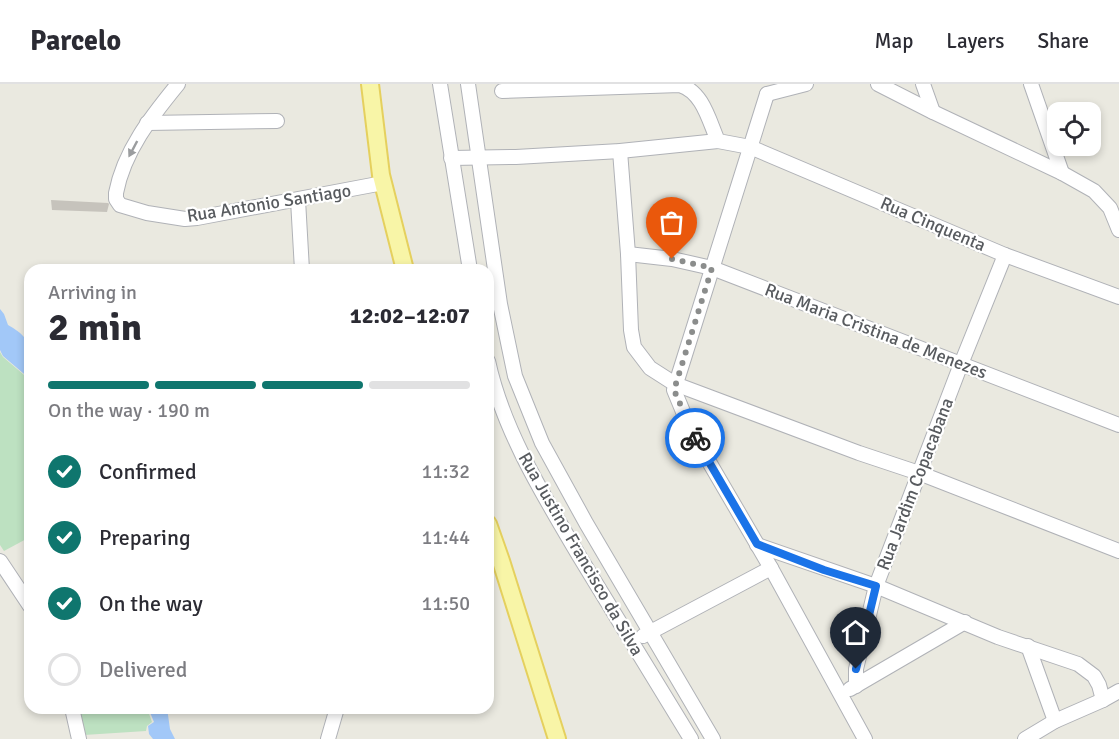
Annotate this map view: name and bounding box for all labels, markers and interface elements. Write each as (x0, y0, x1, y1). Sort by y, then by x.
text: Parcelo (30, 24, 121, 58)
text: Map (875, 28, 913, 54)
text: Layers (946, 28, 1004, 54)
text: Share (1037, 28, 1089, 54)
map controls (1047, 102, 1101, 156)
button: locate (1047, 102, 1101, 156)
one-way arrow (128, 141, 138, 158)
street label: Rua Antonio Santiago (185, 179, 353, 227)
street label: Rua Cinquenta (877, 192, 989, 256)
pin (646, 197, 697, 259)
icon: bag (655, 206, 688, 239)
street label: Rua Maria Cristina de Menezes (762, 278, 990, 384)
text: Arriving in (48, 280, 137, 305)
text: 12:02–12:07 (350, 302, 470, 329)
text: 2 min (48, 303, 142, 351)
street label: Rua Jardim Copacabana (872, 395, 958, 573)
text: On the way · 190 m (48, 398, 210, 423)
courier (665, 408, 725, 468)
icon: bike (679, 422, 712, 455)
street label: Rua Justino Francisco da Silva (514, 448, 648, 660)
icon: check (48, 455, 81, 488)
text: Confirmed (99, 458, 197, 485)
text: 11:32 (421, 459, 470, 484)
icon: check (48, 521, 81, 554)
text: Preparing (99, 524, 191, 551)
text: 11:44 (421, 525, 470, 550)
icon: check (48, 587, 81, 620)
text: On the way (99, 590, 203, 617)
text: 11:50 (421, 591, 470, 616)
pin (830, 607, 881, 669)
icon: home (839, 616, 872, 649)
text: Delivered (99, 656, 187, 683)

